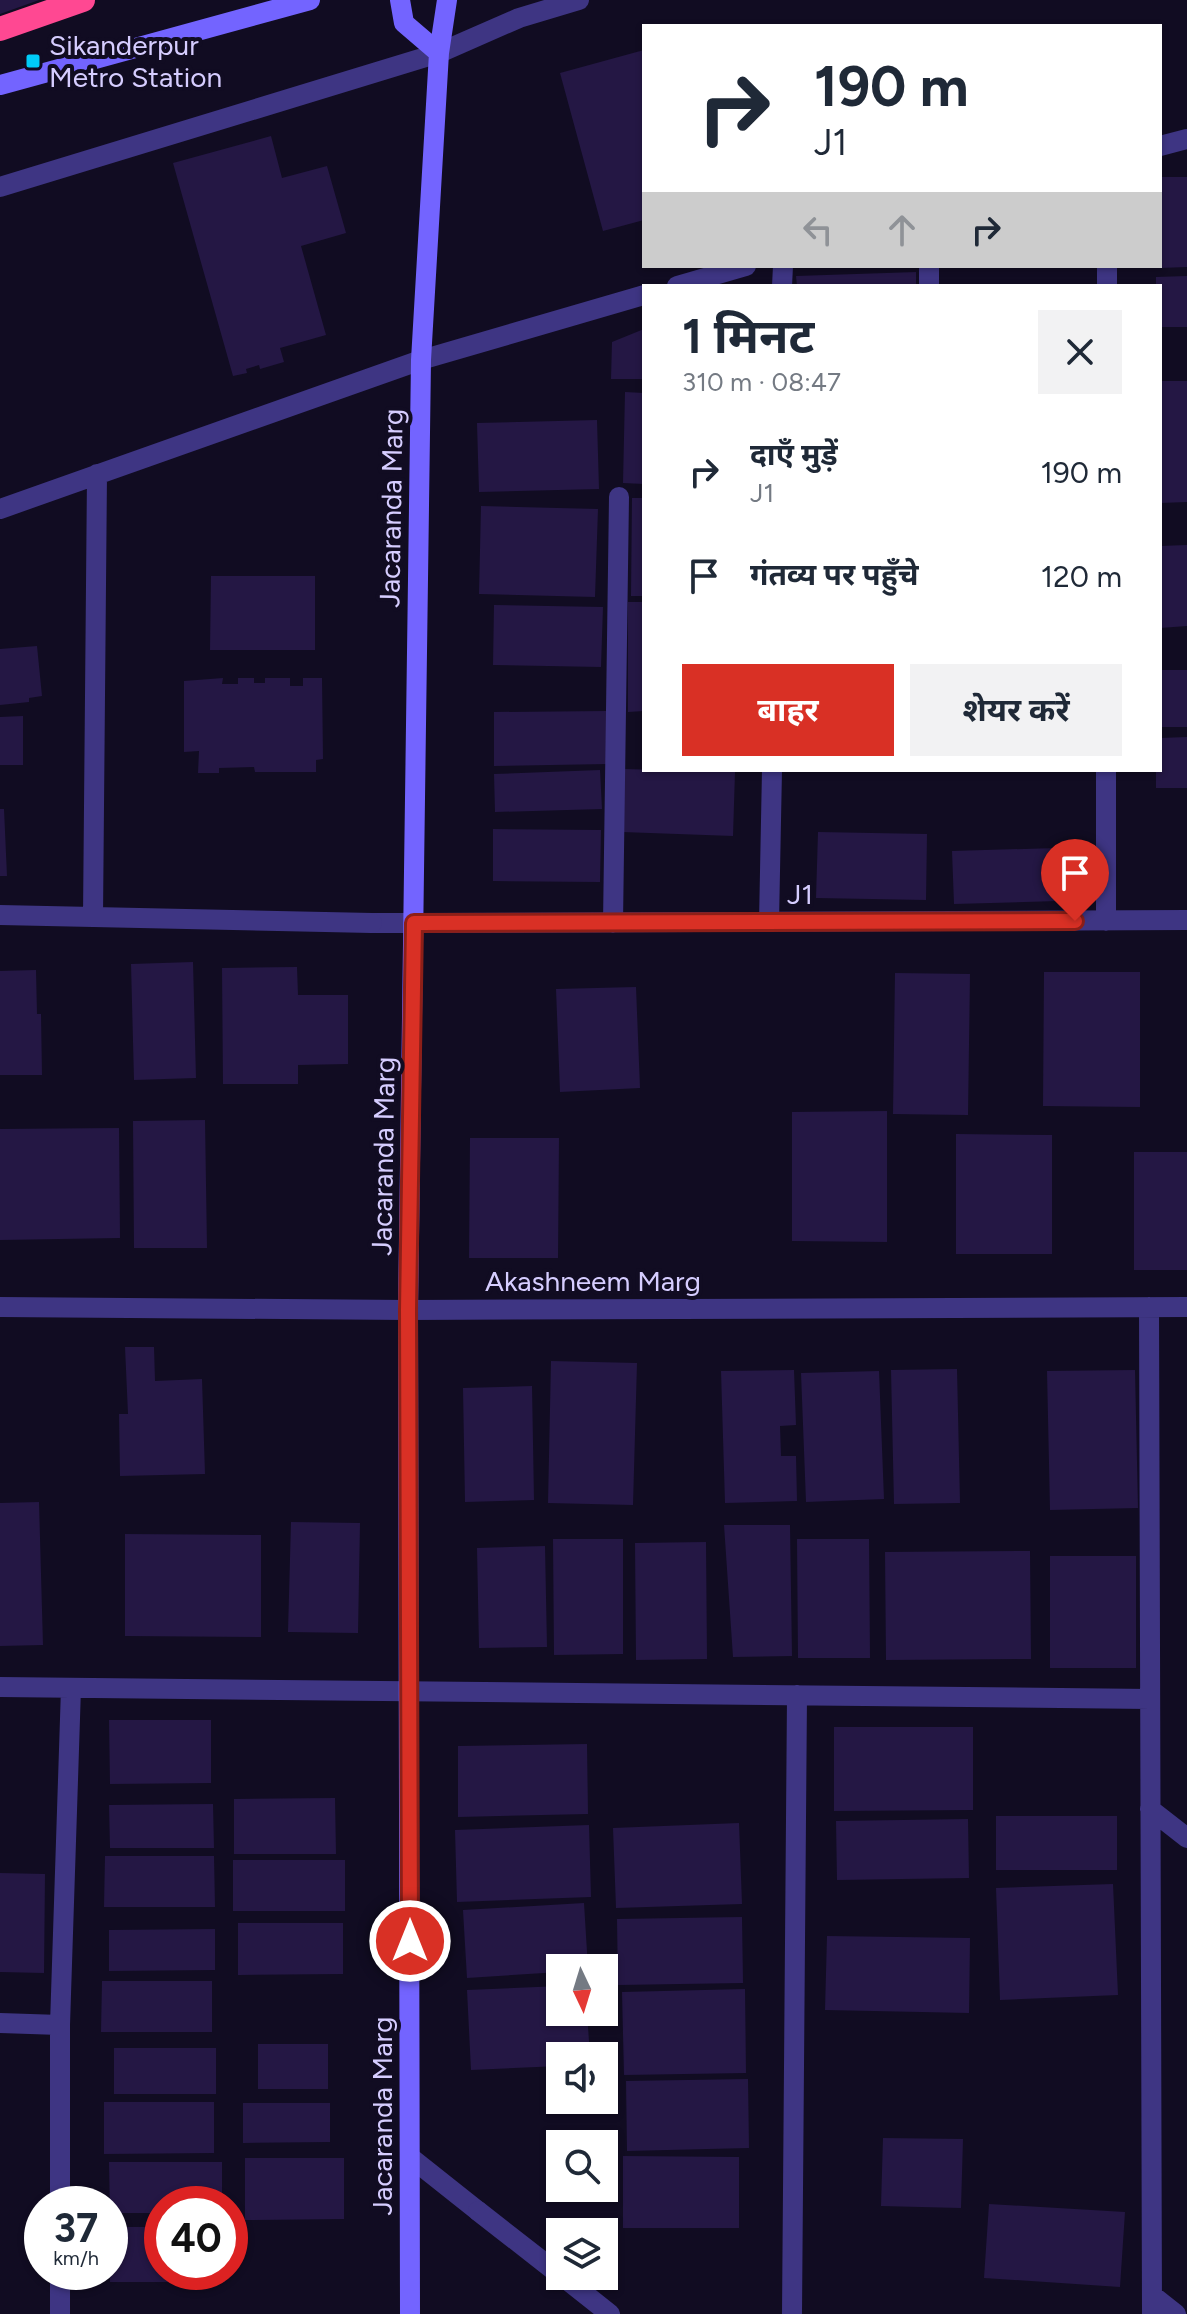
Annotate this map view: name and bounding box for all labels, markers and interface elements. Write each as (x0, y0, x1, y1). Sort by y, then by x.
place label: Sikanderpur Metro Station (49, 28, 222, 94)
marker: Sikanderpur Metro Station (24, 52, 42, 70)
text: 190 m (814, 53, 969, 120)
icon: right (682, 56, 786, 160)
text: J1 (814, 121, 847, 164)
icon: left (796, 208, 840, 252)
icon: ahead (880, 208, 924, 252)
icon: right (964, 208, 1008, 252)
text: 1 मिनट (682, 307, 814, 365)
button: close (1038, 310, 1122, 394)
text: 310 m · 08:47 (682, 366, 841, 398)
street label: Jacaranda Marg (372, 408, 410, 608)
text: दाएँ मुड़ें (750, 436, 838, 473)
icon: right (682, 450, 726, 494)
text: 190 m (1040, 454, 1122, 491)
text: J1 (750, 477, 774, 509)
icon: arrive (682, 554, 726, 598)
text: गंतव्य पर पहुँचे (750, 556, 919, 593)
text: 120 m (1041, 558, 1122, 595)
button: बाहर (682, 664, 894, 756)
button: शेयर करें (910, 664, 1122, 756)
pin (1041, 839, 1109, 921)
icon: arrive (1053, 851, 1097, 895)
street label: J1 (787, 877, 813, 911)
street label: Jacaranda Marg (364, 1056, 402, 1256)
street label: Akashneem Marg (485, 1264, 701, 1298)
position arrow (368, 1899, 452, 1983)
north arrow (546, 1954, 618, 2026)
map controls (546, 1954, 618, 2290)
street label: Jacaranda Marg (365, 2017, 399, 2215)
button: sound (546, 2042, 618, 2114)
button: search (546, 2130, 618, 2202)
speed limit sign: 40 (144, 2186, 248, 2290)
text: 37 (54, 2204, 98, 2252)
button: layers (546, 2218, 618, 2290)
text: km/h (53, 2246, 99, 2270)

